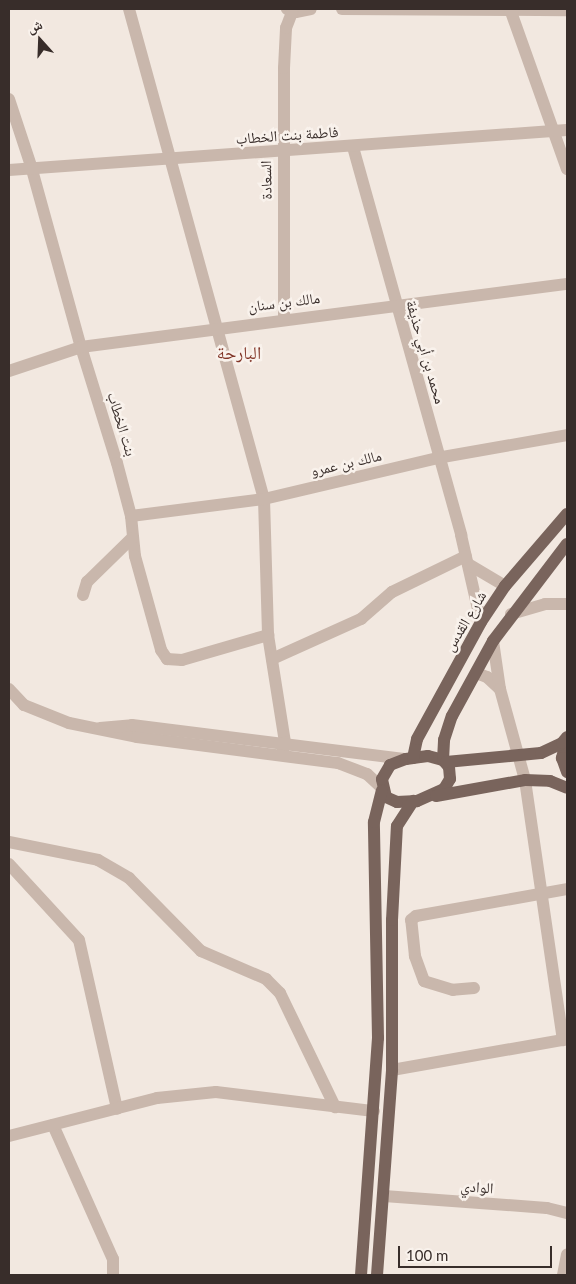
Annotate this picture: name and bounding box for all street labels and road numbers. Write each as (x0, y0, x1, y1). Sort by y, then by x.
street label: فاطمة بنت الخطاب (235, 122, 339, 148)
street label: السعادة (257, 160, 275, 200)
street label: مالك بن سنان (247, 289, 321, 315)
street label: محمد بن أبي حذيفة (403, 298, 449, 406)
street label: بنت الخطاب (104, 390, 140, 458)
street label: مالك بن عمرو (309, 446, 383, 480)
street label: شارع القدس (440, 588, 490, 654)
street label: الوادي (460, 1177, 494, 1197)

